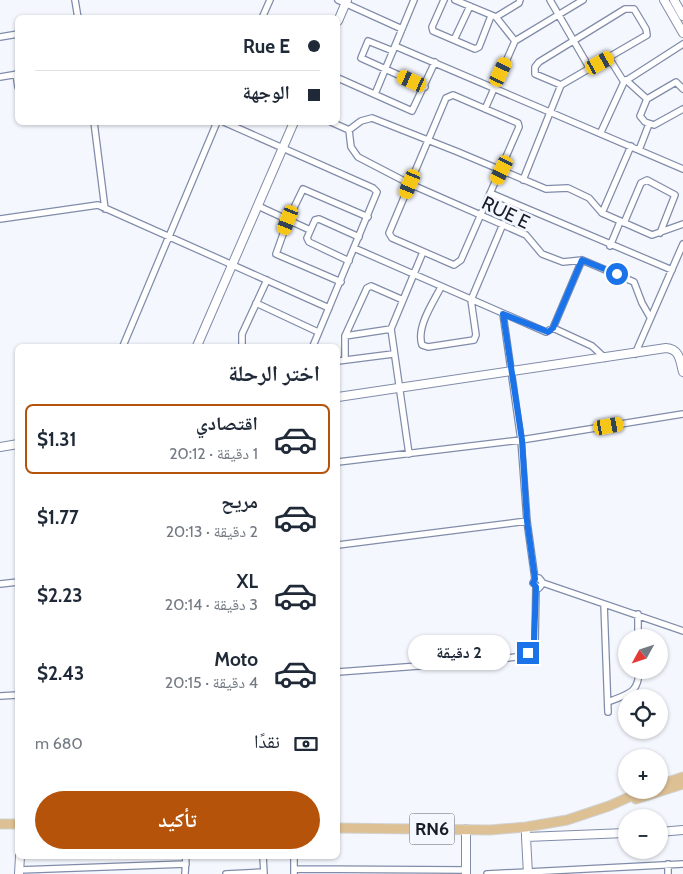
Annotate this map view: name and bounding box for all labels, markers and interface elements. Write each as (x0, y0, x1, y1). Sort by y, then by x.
text: Rue E (243, 35, 290, 58)
car (583, 49, 616, 77)
car (487, 55, 514, 89)
car (395, 68, 428, 94)
text: الوجهة (242, 81, 290, 104)
car (488, 153, 515, 187)
car (397, 167, 422, 201)
street label: RUE E (478, 191, 534, 234)
car (275, 203, 300, 237)
route start (606, 263, 628, 285)
text: اختر الرحلة (228, 360, 320, 387)
text: اقتصادي (196, 412, 258, 435)
car (592, 416, 625, 436)
icon: car (273, 417, 318, 462)
text: $1.31 (37, 428, 77, 451)
text: 1 دقيقة · 20:12 (169, 444, 258, 463)
text: مريح (221, 490, 258, 513)
icon: car (273, 495, 318, 540)
text: $1.77 (37, 506, 79, 529)
text: 2 دقيقة · 20:13 (166, 522, 258, 541)
text: XL (237, 570, 258, 593)
icon: car (273, 573, 318, 618)
text: $2.23 (37, 584, 83, 607)
text: 3 دقيقة · 20:14 (165, 595, 258, 614)
north arrow (618, 629, 668, 679)
map controls (618, 629, 668, 859)
callout: 2 دقيقة (408, 636, 510, 670)
route end (517, 642, 539, 664)
text: 2 دقيقة (436, 643, 482, 662)
text: Moto (214, 648, 258, 671)
icon: car (273, 651, 318, 696)
text: $2.43 (37, 662, 84, 685)
text: 4 دقيقة · 20:15 (165, 673, 258, 692)
button: locate (618, 689, 668, 739)
text: نقدًا (254, 730, 280, 753)
icon: cash (292, 730, 320, 758)
text: 680 m (35, 734, 83, 753)
button: + (618, 749, 668, 799)
button: تأكيد (35, 791, 320, 849)
button: − (618, 809, 668, 859)
road number: RN6 (410, 814, 454, 844)

